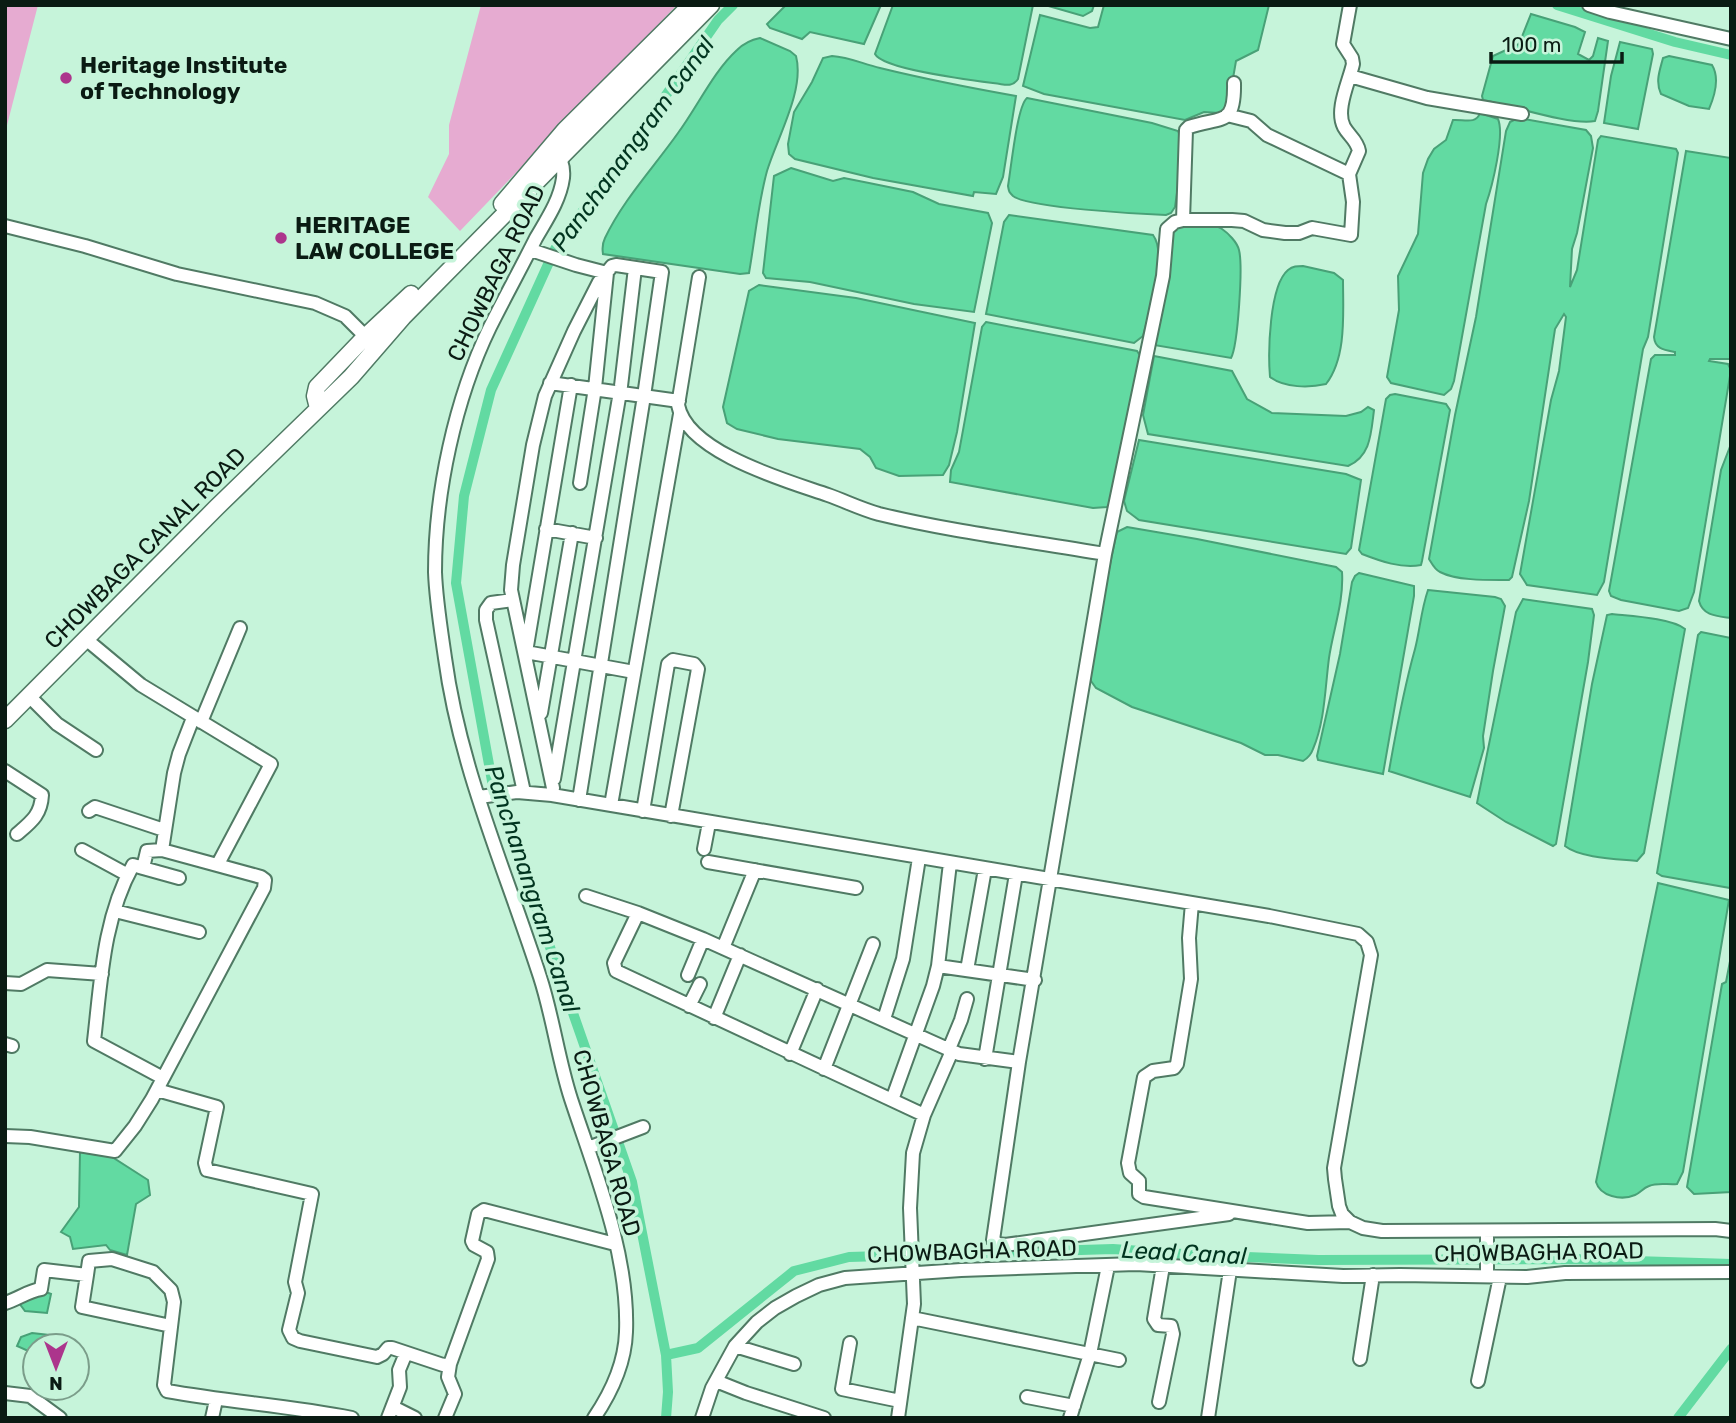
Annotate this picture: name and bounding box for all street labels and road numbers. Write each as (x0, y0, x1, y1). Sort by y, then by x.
street label: CHOWBAGA ROAD (441, 180, 551, 366)
street label: CHOWBAGA CANAL ROAD (39, 442, 251, 654)
street label: CHOWBAGA ROAD (567, 1046, 647, 1240)
street label: CHOWBAGHA ROAD (867, 1233, 1077, 1269)
street label: CHOWBAGHA ROAD (1434, 1236, 1644, 1268)

